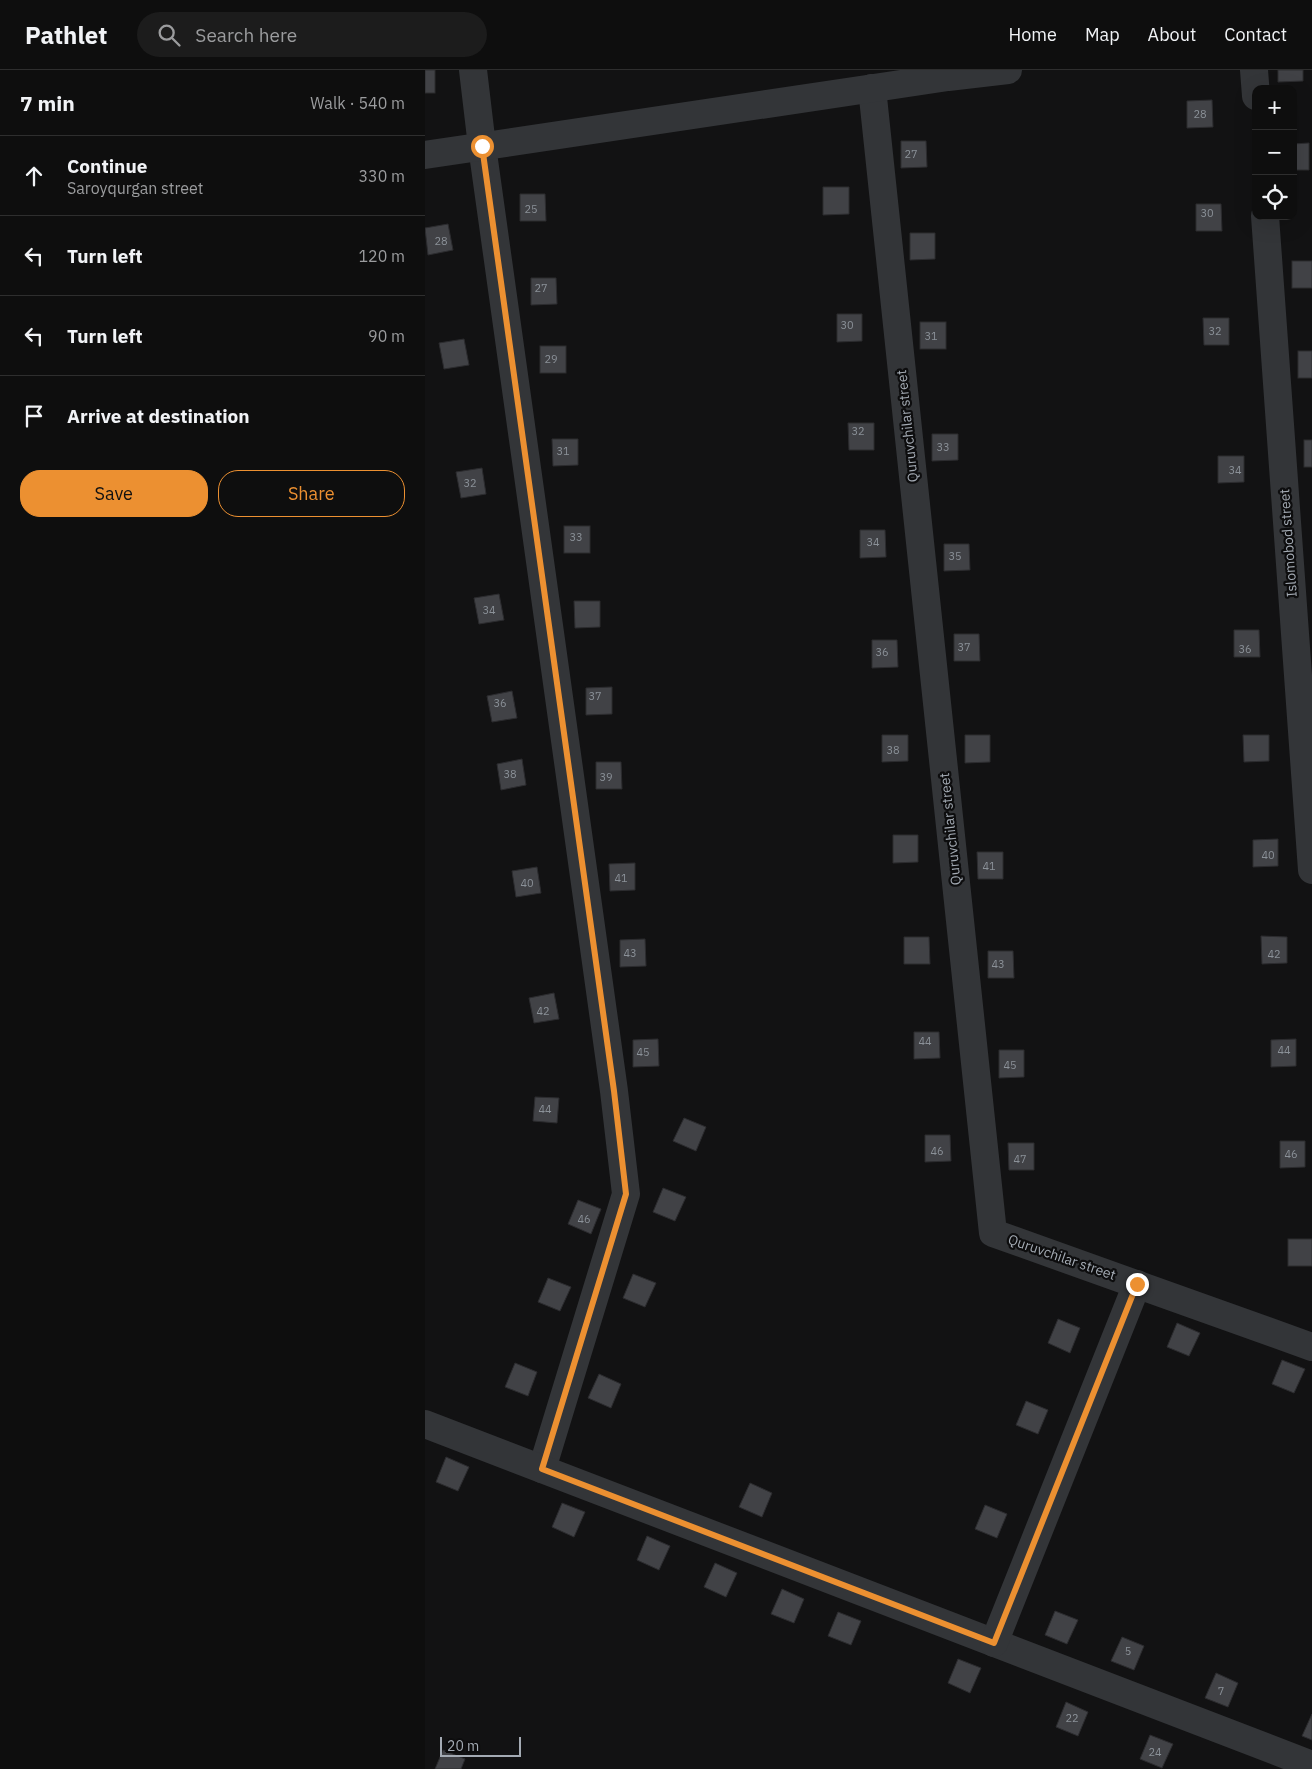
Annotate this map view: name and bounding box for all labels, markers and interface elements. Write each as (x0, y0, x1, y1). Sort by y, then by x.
search box (137, 12, 487, 57)
text: Pathlet (25, 19, 107, 51)
icon: search (155, 21, 183, 49)
text: Search here (195, 23, 297, 47)
text: Home (1009, 23, 1057, 46)
text: Map (1085, 23, 1120, 46)
text: About (1148, 23, 1196, 46)
text: Contact (1224, 23, 1287, 46)
map controls (1252, 85, 1297, 220)
button: + (1252, 85, 1297, 130)
text: 7 min (20, 89, 75, 117)
text: Walk · 540 m (310, 93, 405, 113)
house number: 28 (1193, 107, 1207, 121)
button: − (1252, 130, 1297, 175)
route start (471, 135, 494, 158)
house number: 27 (904, 147, 918, 161)
text: Continue (67, 154, 147, 178)
icon: ahead (20, 162, 48, 190)
text: 330 m (358, 166, 405, 186)
button: locate (1252, 175, 1297, 220)
text: Saroyqurgan street (67, 178, 203, 198)
house number: 25 (524, 202, 538, 216)
house number: 30 (1200, 206, 1214, 220)
house number: 28 (434, 234, 448, 248)
icon: left (20, 242, 48, 270)
text: Turn left (67, 244, 143, 268)
text: 120 m (358, 246, 405, 266)
house number: 27 (534, 281, 548, 295)
house number: 30 (840, 318, 854, 332)
icon: left (20, 322, 48, 350)
text: Turn left (67, 324, 143, 348)
house number: 32 (1208, 324, 1222, 338)
text: 90 m (368, 326, 405, 346)
house number: 31 (924, 329, 938, 343)
house number: 29 (544, 352, 558, 366)
street label: Quruvchilar street (892, 369, 922, 483)
icon: arrive (20, 402, 48, 430)
text: Arrive at destination (67, 404, 250, 428)
house number: 32 (851, 424, 865, 438)
house number: 33 (936, 440, 950, 454)
house number: 31 (556, 444, 570, 458)
house number: 34 (1228, 463, 1242, 477)
button: Save (20, 470, 208, 517)
button: Share (218, 470, 405, 517)
house number: 32 (463, 476, 477, 490)
street label: Islomobod street (1275, 488, 1301, 598)
house number: 33 (569, 530, 583, 544)
house number: 34 (866, 535, 880, 549)
house number: 35 (948, 549, 962, 563)
house number: 34 (482, 603, 496, 617)
house number: 37 (957, 640, 971, 654)
house number: 36 (1238, 642, 1252, 656)
house number: 36 (875, 645, 889, 659)
house number: 37 (588, 689, 602, 703)
house number: 36 (493, 696, 507, 710)
house number: 38 (886, 743, 900, 757)
house number: 38 (503, 767, 517, 781)
house number: 39 (599, 770, 613, 784)
street label: Quruvchilar street (935, 772, 965, 886)
house number: 40 (1261, 848, 1275, 862)
house number: 41 (982, 859, 996, 873)
house number: 41 (614, 871, 628, 885)
house number: 40 (520, 876, 534, 890)
house number: 43 (623, 946, 637, 960)
house number: 42 (1267, 947, 1281, 961)
house number: 43 (991, 957, 1005, 971)
house number: 42 (536, 1004, 550, 1018)
house number: 44 (918, 1034, 932, 1048)
house number: 44 (1277, 1043, 1291, 1057)
house number: 45 (636, 1045, 650, 1059)
house number: 45 (1003, 1058, 1017, 1072)
house number: 44 (538, 1102, 552, 1116)
house number: 46 (930, 1144, 944, 1158)
house number: 46 (1284, 1147, 1298, 1161)
house number: 47 (1013, 1152, 1027, 1166)
house number: 46 (577, 1212, 591, 1226)
street label: Quruvchilar street (1006, 1230, 1118, 1284)
route end (1126, 1273, 1149, 1296)
house number: 5 (1125, 1644, 1131, 1658)
house number: 7 (1218, 1684, 1224, 1698)
house number: 22 (1065, 1711, 1079, 1725)
scale bar (440, 1734, 521, 1757)
text: 20 m (447, 1737, 479, 1755)
house number: 24 (1148, 1745, 1162, 1759)

